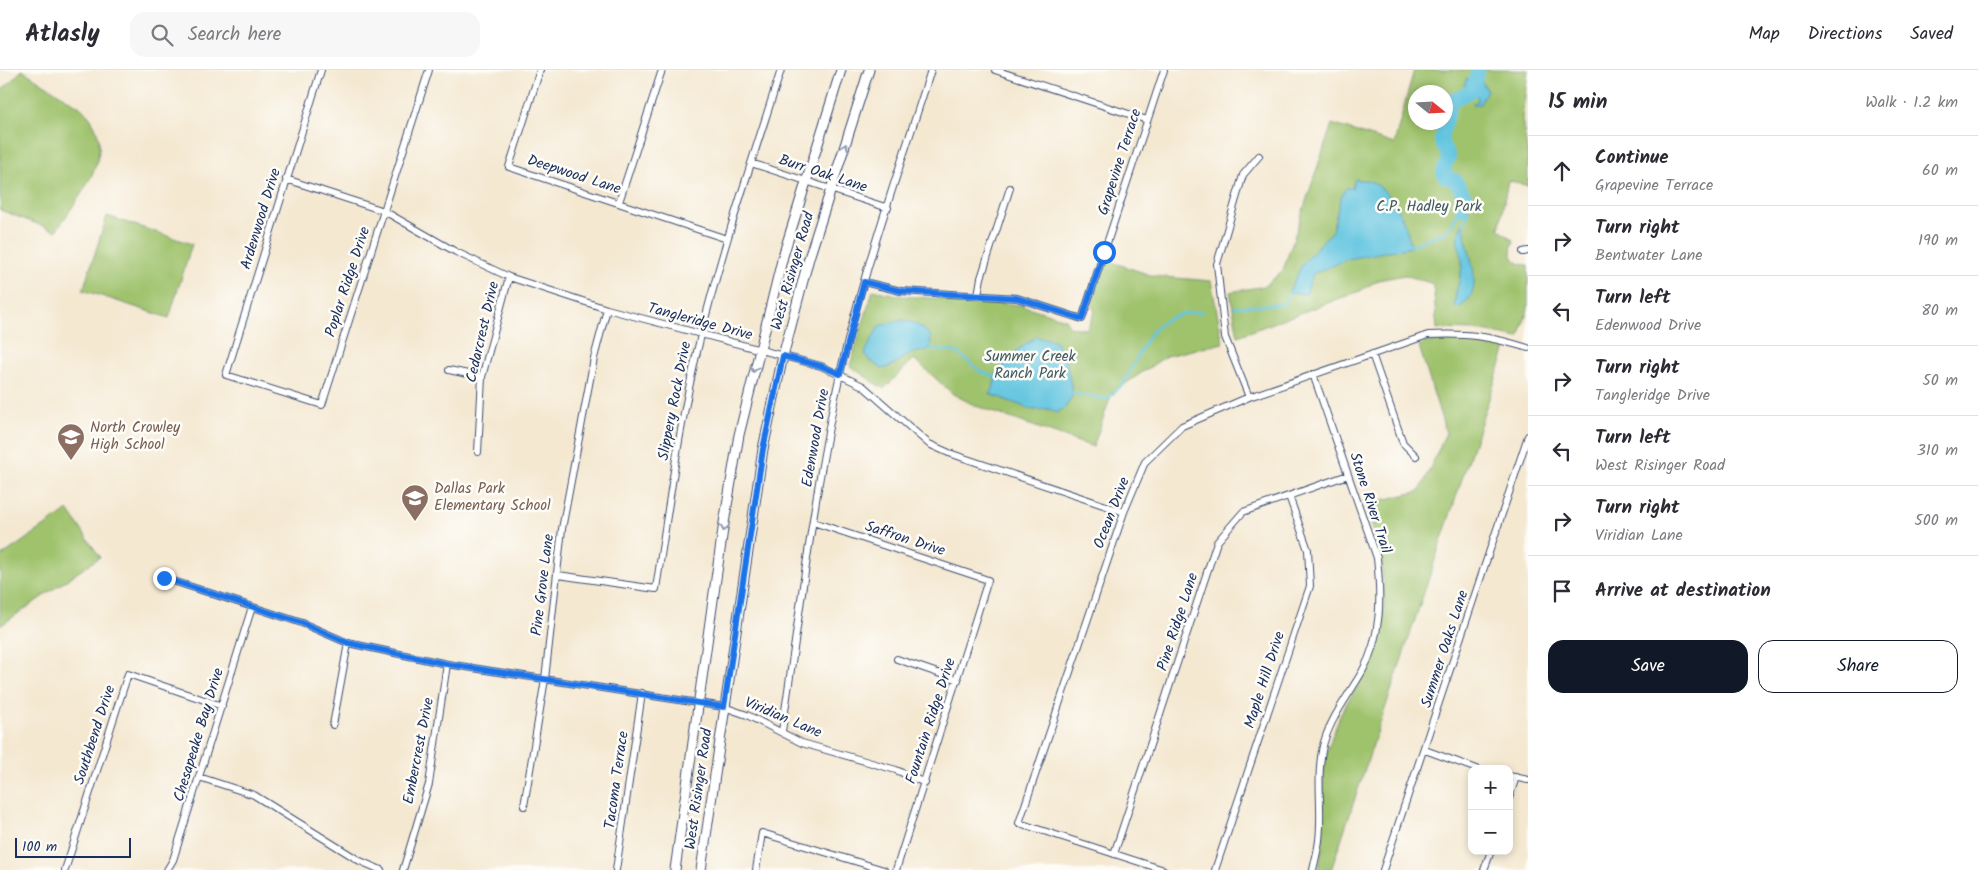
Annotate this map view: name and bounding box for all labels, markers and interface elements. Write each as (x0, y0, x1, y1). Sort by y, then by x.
search box (130, 12, 480, 57)
text: Atlasly (25, 15, 100, 54)
text: Search here (188, 20, 281, 50)
text: Map (1748, 20, 1780, 49)
text: Directions (1808, 20, 1882, 49)
text: Saved (1910, 20, 1953, 49)
icon: search (148, 21, 176, 49)
north arrow (1408, 85, 1453, 130)
text: 15 min (1548, 86, 1607, 119)
text: Walk · 1.2 km (1865, 90, 1958, 115)
street label: Grapevine Terrace (1091, 105, 1149, 218)
text: Continue (1595, 143, 1668, 173)
one-way arrow (839, 144, 849, 152)
street label: Burr Oak Lane (776, 148, 871, 200)
street label: Deepwood Lane (524, 149, 624, 202)
icon: ahead (1548, 157, 1576, 185)
text: 60 m (1922, 158, 1958, 183)
street label: Ardenwood Drive (234, 165, 288, 273)
text: Grapevine Terrace (1595, 173, 1713, 198)
park label: C.P. Hadley Park (1376, 195, 1483, 219)
street label: West Risinger Road (765, 209, 821, 333)
text: Turn right (1595, 213, 1680, 243)
street label: Poplar Ridge Drive (319, 223, 377, 340)
icon: right (1548, 227, 1576, 255)
text: 190 m (1918, 228, 1958, 253)
route start (1093, 241, 1116, 264)
text: Bentwater Lane (1595, 243, 1702, 268)
street label: Cedarcrest Drive (460, 279, 506, 385)
text: Turn left (1595, 283, 1670, 313)
street label: Tangleridge Drive (645, 296, 755, 348)
icon: left (1548, 297, 1576, 325)
text: 80 m (1921, 298, 1958, 323)
text: Edenwood Drive (1595, 313, 1701, 338)
street label: Slippery Rock Drive (652, 339, 698, 463)
park label: Summer Creek Ranch Park (984, 345, 1077, 386)
text: Turn right (1595, 353, 1680, 383)
one-way arrow (749, 364, 760, 373)
icon: right (1548, 367, 1576, 395)
text: 50 m (1922, 368, 1958, 393)
text: Tangleridge Drive (1595, 383, 1710, 408)
street label: Edenwood Drive (796, 387, 836, 489)
place label: North Crowley High School (90, 416, 181, 457)
school or university icon: North Crowley High School (56, 422, 86, 461)
text: Turn left (1595, 423, 1670, 453)
icon: left (1548, 437, 1576, 465)
text: 310 m (1917, 438, 1958, 463)
street label: Stone River Trail (1342, 449, 1398, 557)
text: West Risinger Road (1595, 453, 1725, 478)
street label: Ocean Drive (1087, 473, 1137, 552)
place label: Dallas Park Elementary School (434, 477, 551, 518)
school or university icon: Dallas Park Elementary School (400, 483, 430, 522)
text: Turn right (1595, 493, 1680, 523)
icon: right (1548, 507, 1576, 535)
text: 500 m (1914, 508, 1958, 533)
street label: Saffron Drive (862, 515, 949, 563)
text: Viridian Lane (1595, 523, 1683, 548)
one-way arrow (719, 524, 729, 533)
street label: Pine Grove Lane (525, 532, 561, 637)
route end (153, 567, 176, 590)
street label: Pine Ridge Lane (1151, 569, 1205, 674)
text: Arrive at destination (1595, 576, 1771, 606)
icon: arrive (1548, 577, 1576, 605)
street label: Summer Oaks Lane (1415, 587, 1475, 711)
street label: Maple Hill Drive (1238, 628, 1292, 732)
button: Save (1548, 640, 1748, 693)
button: Share (1758, 640, 1958, 693)
street label: Fountain Ridge Drive (899, 655, 963, 787)
street label: Chesapeake Bay Drive (167, 665, 231, 805)
street label: Southbend Drive (68, 682, 122, 788)
street label: Viridian Lane (740, 691, 826, 745)
street label: Embercrest Drive (397, 695, 441, 806)
street label: West Risinger Road (679, 726, 719, 851)
street label: Tacoma Terrace (598, 729, 636, 831)
map controls (1468, 765, 1513, 855)
button: + (1468, 765, 1513, 810)
button: − (1468, 810, 1513, 855)
scale bar (15, 835, 131, 858)
text: 100 m (22, 836, 57, 858)

